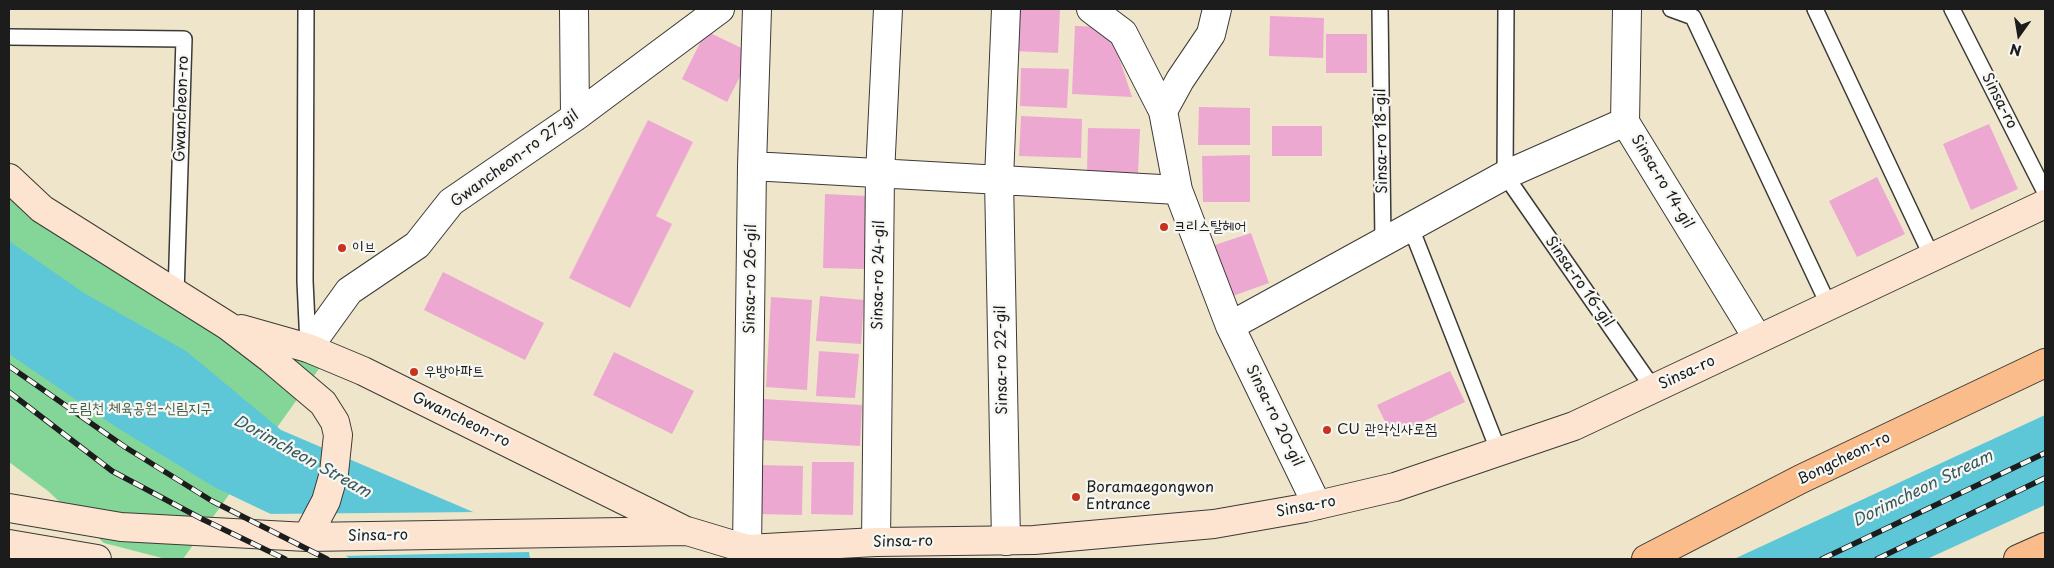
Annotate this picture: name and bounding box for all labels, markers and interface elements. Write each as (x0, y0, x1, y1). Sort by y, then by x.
north arrow (1994, 10, 2044, 60)
text: N (2008, 39, 2023, 62)
street label: Gwancheon-ro (171, 55, 193, 163)
street label: Sinsa-ro (1977, 70, 2021, 132)
street label: Sinsa-ro 18-gil (1372, 88, 1392, 194)
street label: Gwancheon-ro 27-gil (447, 107, 583, 211)
street label: Sinsa-ro 14-gil (1627, 132, 1697, 232)
place label: 크리스탈헤어 (1174, 218, 1246, 236)
street label: Sinsa-ro 24-gil (869, 220, 889, 330)
marker: 크리스탈헤어 (1158, 221, 1170, 233)
street label: Sinsa-ro 26-gil (741, 224, 761, 334)
street label: Sinsa-ro 16-gil (1541, 233, 1617, 331)
place label: 이브 (352, 239, 376, 257)
marker: 이브 (336, 242, 348, 254)
street label: Sinsa-ro 22-gil (992, 305, 1012, 415)
street label: Sinsa-ro (1656, 352, 1718, 394)
street label: Sinsa-ro 20-gil (1242, 362, 1306, 470)
place label: 우방아파트 (424, 363, 484, 381)
marker: 우방아파트 (408, 366, 420, 378)
street label: Gwancheon-ro (409, 389, 513, 451)
park label: 도림천 체육공원-신림지구 (68, 400, 212, 418)
water label: Dorimcheon Stream (230, 411, 374, 503)
place label: CU 관악신사로점 (1337, 421, 1437, 439)
marker: CU 관악신사로점 (1321, 424, 1333, 436)
street label: Bongcheon-ro (1795, 429, 1893, 489)
water label: Dorimcheon Stream (1850, 447, 1996, 531)
place label: Boramaegongwon Entrance (1086, 479, 1214, 514)
marker: Boramaegongwon Entrance (1070, 491, 1082, 503)
street label: Sinsa-ro (1275, 492, 1337, 522)
street label: Sinsa-ro (348, 526, 408, 546)
street label: Sinsa-ro (873, 532, 933, 552)

